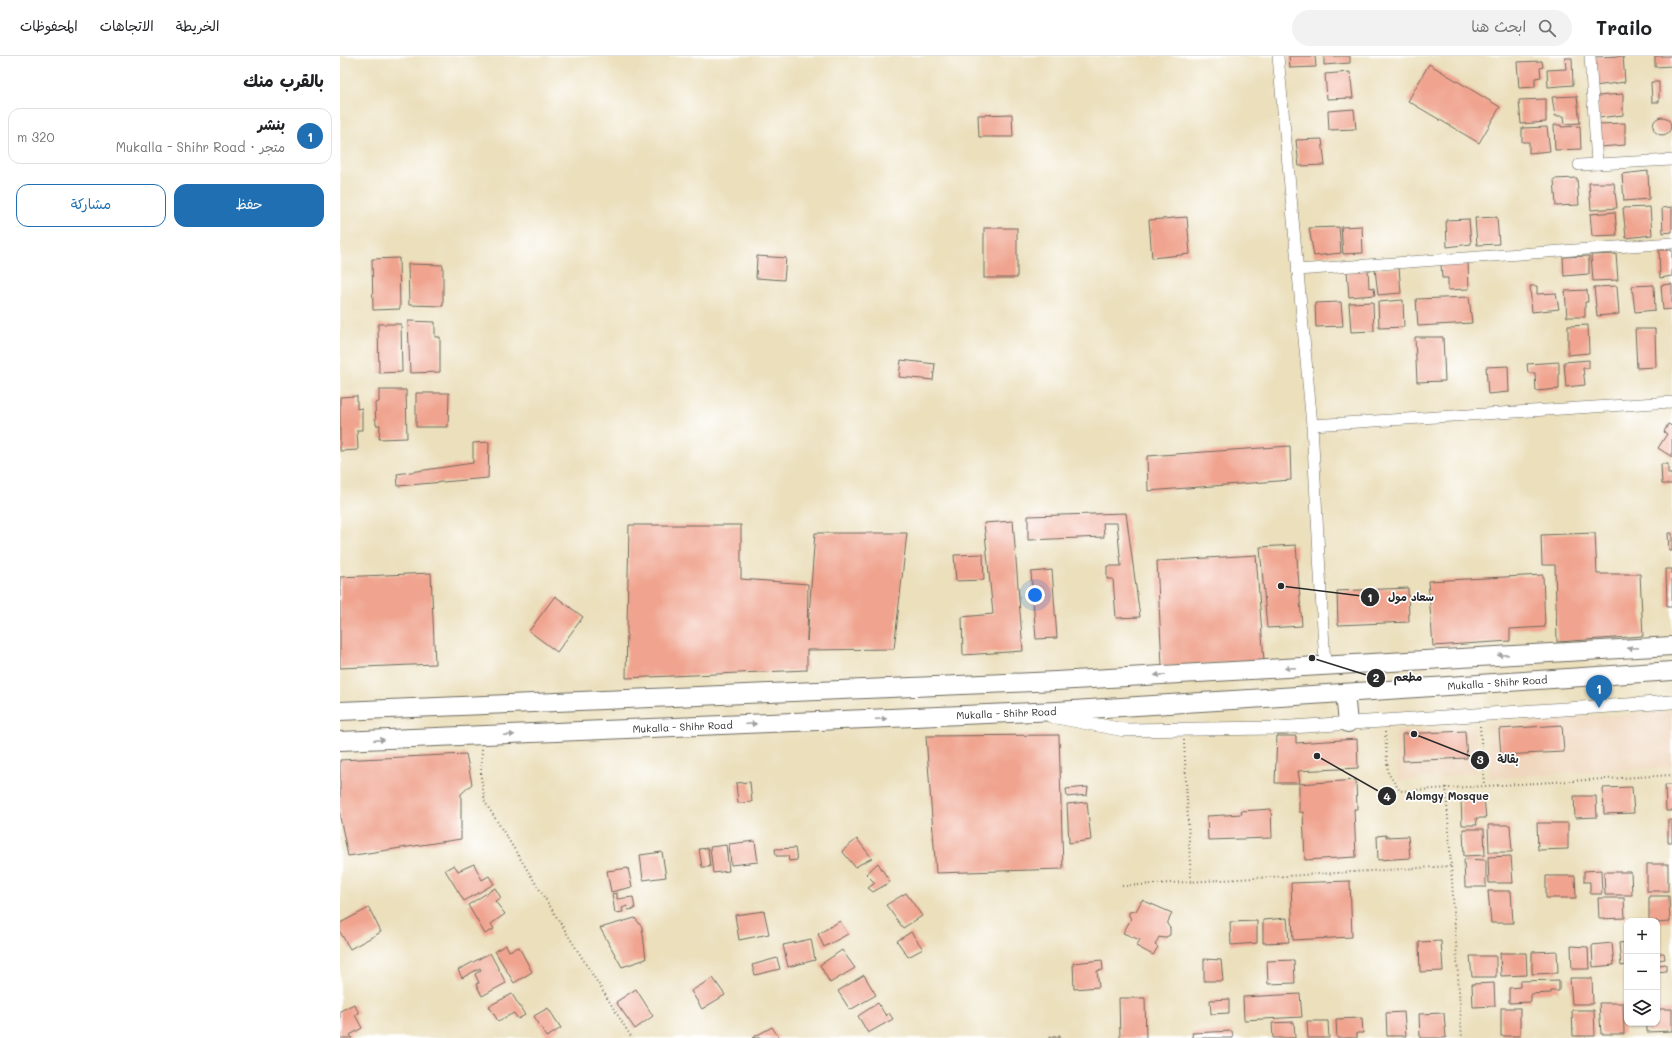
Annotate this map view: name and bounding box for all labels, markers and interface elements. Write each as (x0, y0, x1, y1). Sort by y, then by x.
search box (1292, 10, 1572, 46)
text: Trailo (1596, 15, 1652, 40)
text: المحفوظات (20, 16, 78, 35)
text: الاتجاهات (100, 16, 154, 35)
text: الخريطة (176, 16, 219, 35)
text: ابحث هنا (1471, 16, 1526, 36)
icon: search (1536, 17, 1558, 39)
text: بالقرب منك (243, 69, 324, 91)
text: بنشر (258, 114, 285, 134)
text: 320 m (17, 128, 54, 145)
text: 1 (307, 128, 313, 145)
text: متجر · Mukalla - Shihr Road (116, 138, 285, 155)
button: مشاركة (16, 184, 166, 227)
button: حفظ (174, 184, 324, 227)
your location (1025, 585, 1045, 605)
callout: سعاد مول (1360, 586, 1442, 609)
text: 1 (1367, 589, 1373, 605)
text: سعاد مول (1388, 589, 1434, 605)
one-way arrow (1627, 645, 1639, 652)
one-way arrow (1497, 652, 1509, 659)
one-way arrow (1284, 664, 1296, 671)
callout: مطعم (1366, 666, 1430, 689)
text: 2 (1373, 669, 1380, 685)
text: مطعم (1394, 669, 1422, 686)
one-way arrow (1153, 672, 1166, 678)
street label: Mukalla - Shihr Road (1447, 672, 1548, 693)
pin: 1 (1586, 675, 1612, 708)
street label: Mukalla - Shihr Road (956, 704, 1057, 722)
one-way arrow (875, 715, 887, 722)
street label: Mukalla - Shihr Road (632, 718, 733, 736)
one-way arrow (745, 721, 757, 728)
one-way arrow (503, 731, 515, 738)
one-way arrow (373, 736, 385, 743)
callout: بقالة (1470, 748, 1527, 771)
text: 3 (1476, 751, 1484, 767)
text: بقالة (1497, 751, 1519, 766)
callout: Alomgy Mosque (1377, 785, 1497, 808)
text: 4 (1383, 788, 1391, 804)
text: Alomgy Mosque (1405, 788, 1489, 803)
map controls (1624, 918, 1660, 1026)
button: + (1624, 918, 1660, 954)
button: − (1624, 954, 1660, 990)
button: layers (1624, 990, 1660, 1026)

